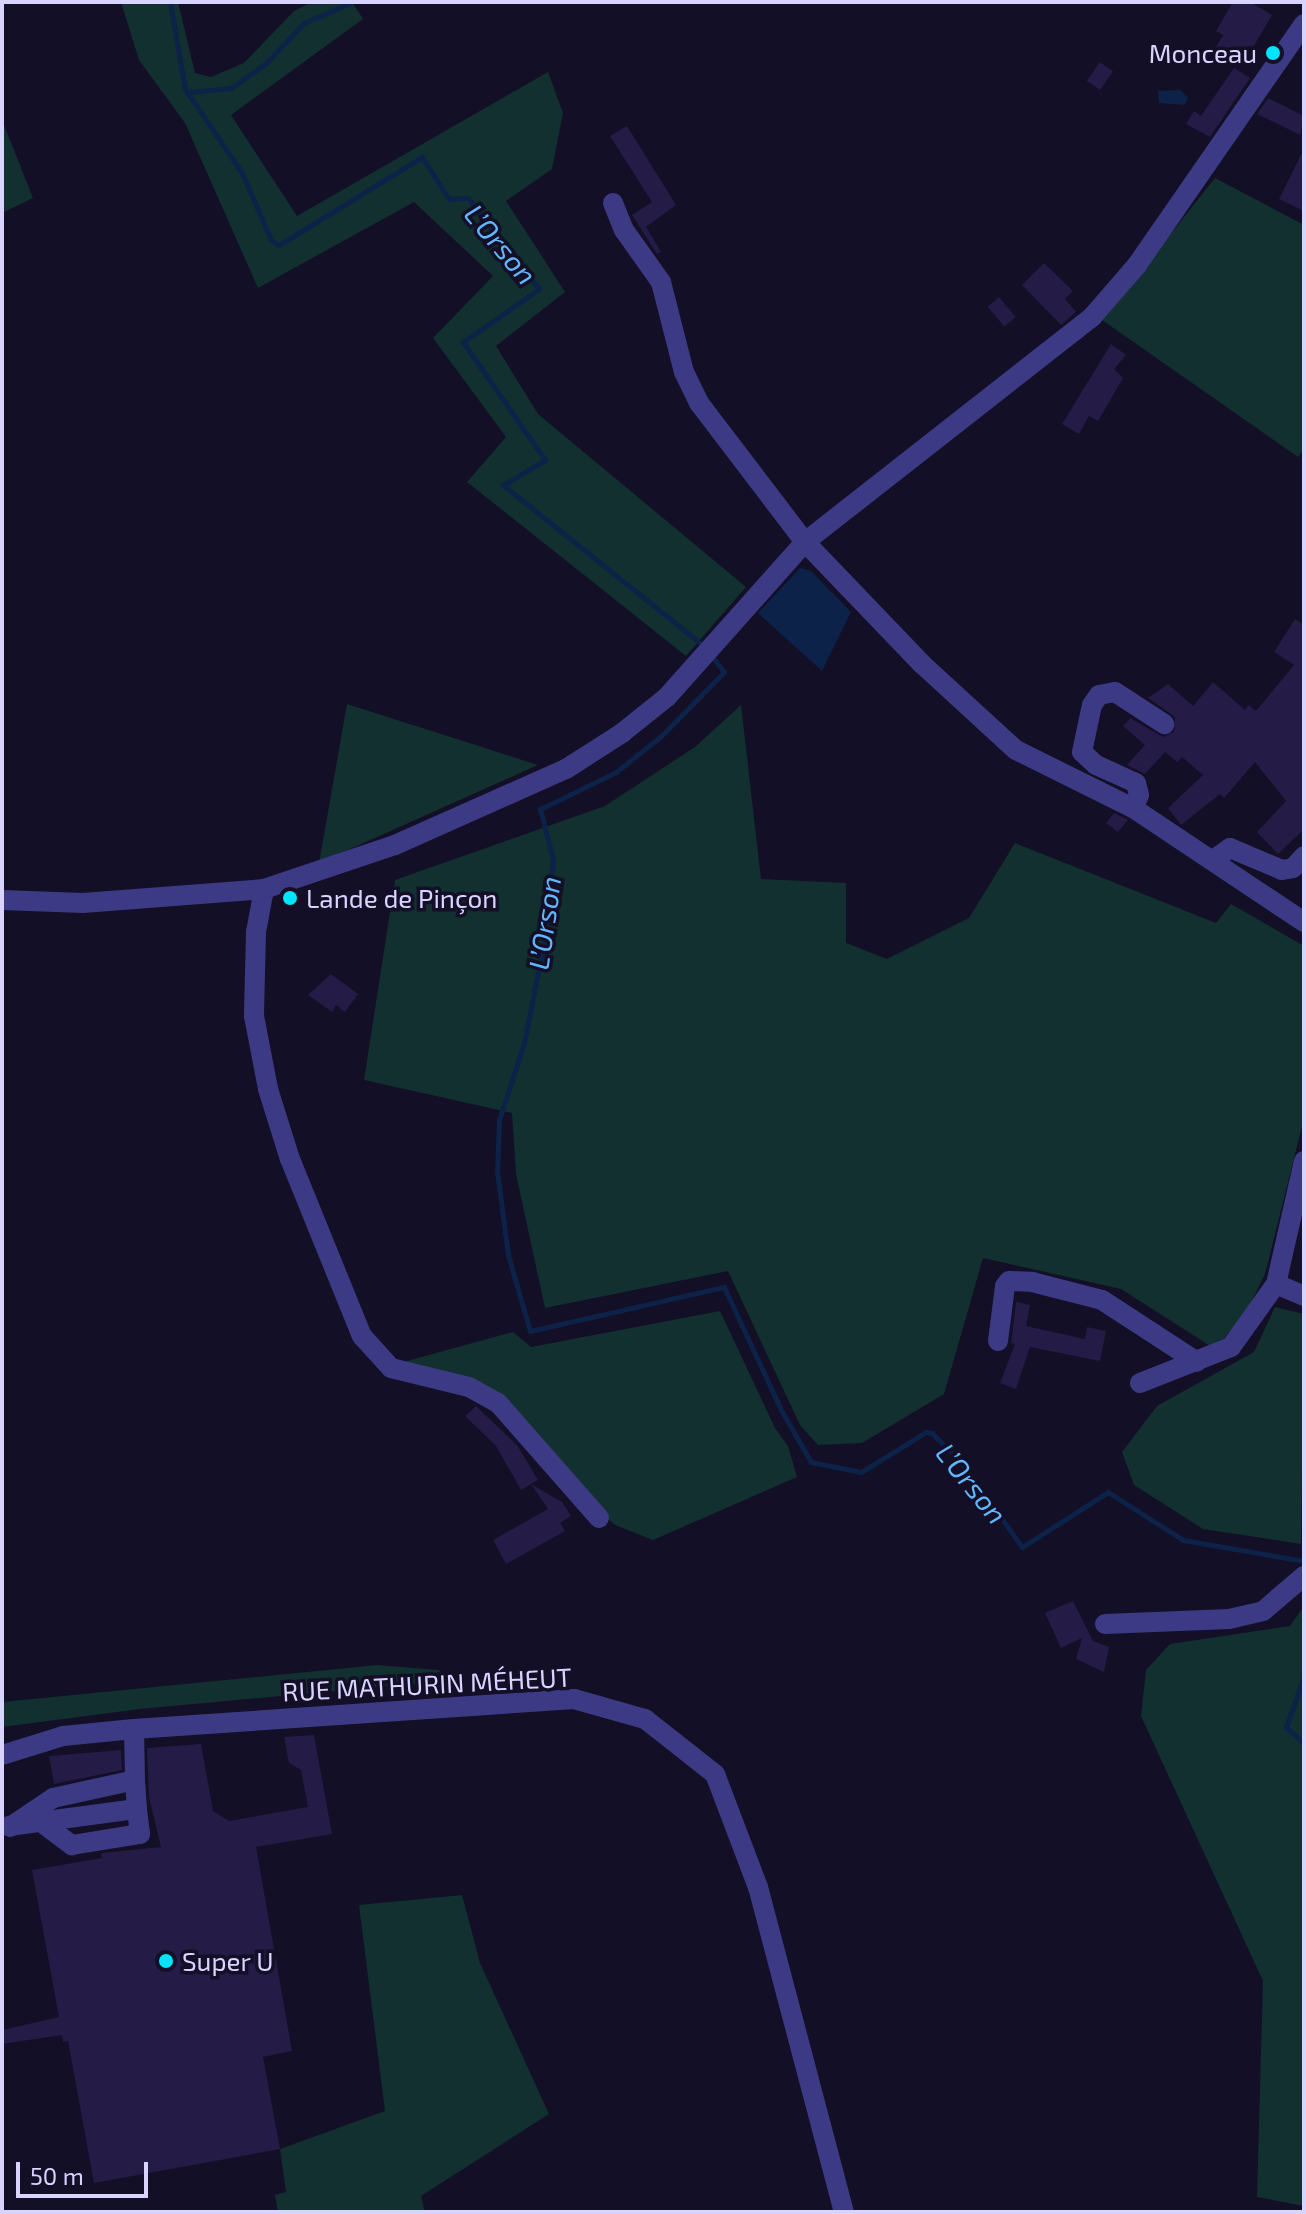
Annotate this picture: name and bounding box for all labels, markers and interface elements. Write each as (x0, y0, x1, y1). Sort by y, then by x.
place label: Monceau (1149, 37, 1257, 69)
marker: Monceau (1264, 44, 1282, 62)
water label: L’Orson (458, 197, 544, 291)
water label: L’Orson (521, 874, 567, 972)
place label: Lande de Pinçon (306, 882, 497, 914)
marker: Lande de Pinçon (281, 889, 299, 907)
water label: L’Orson (929, 1436, 1015, 1530)
street label: RUE MATHURIN MÉHEUT (282, 1661, 572, 1707)
place label: Super U (182, 1945, 274, 1977)
marker: Super U (157, 1952, 175, 1970)
scale bar (20, 2146, 152, 2196)
text: 50 m (30, 2161, 84, 2190)

